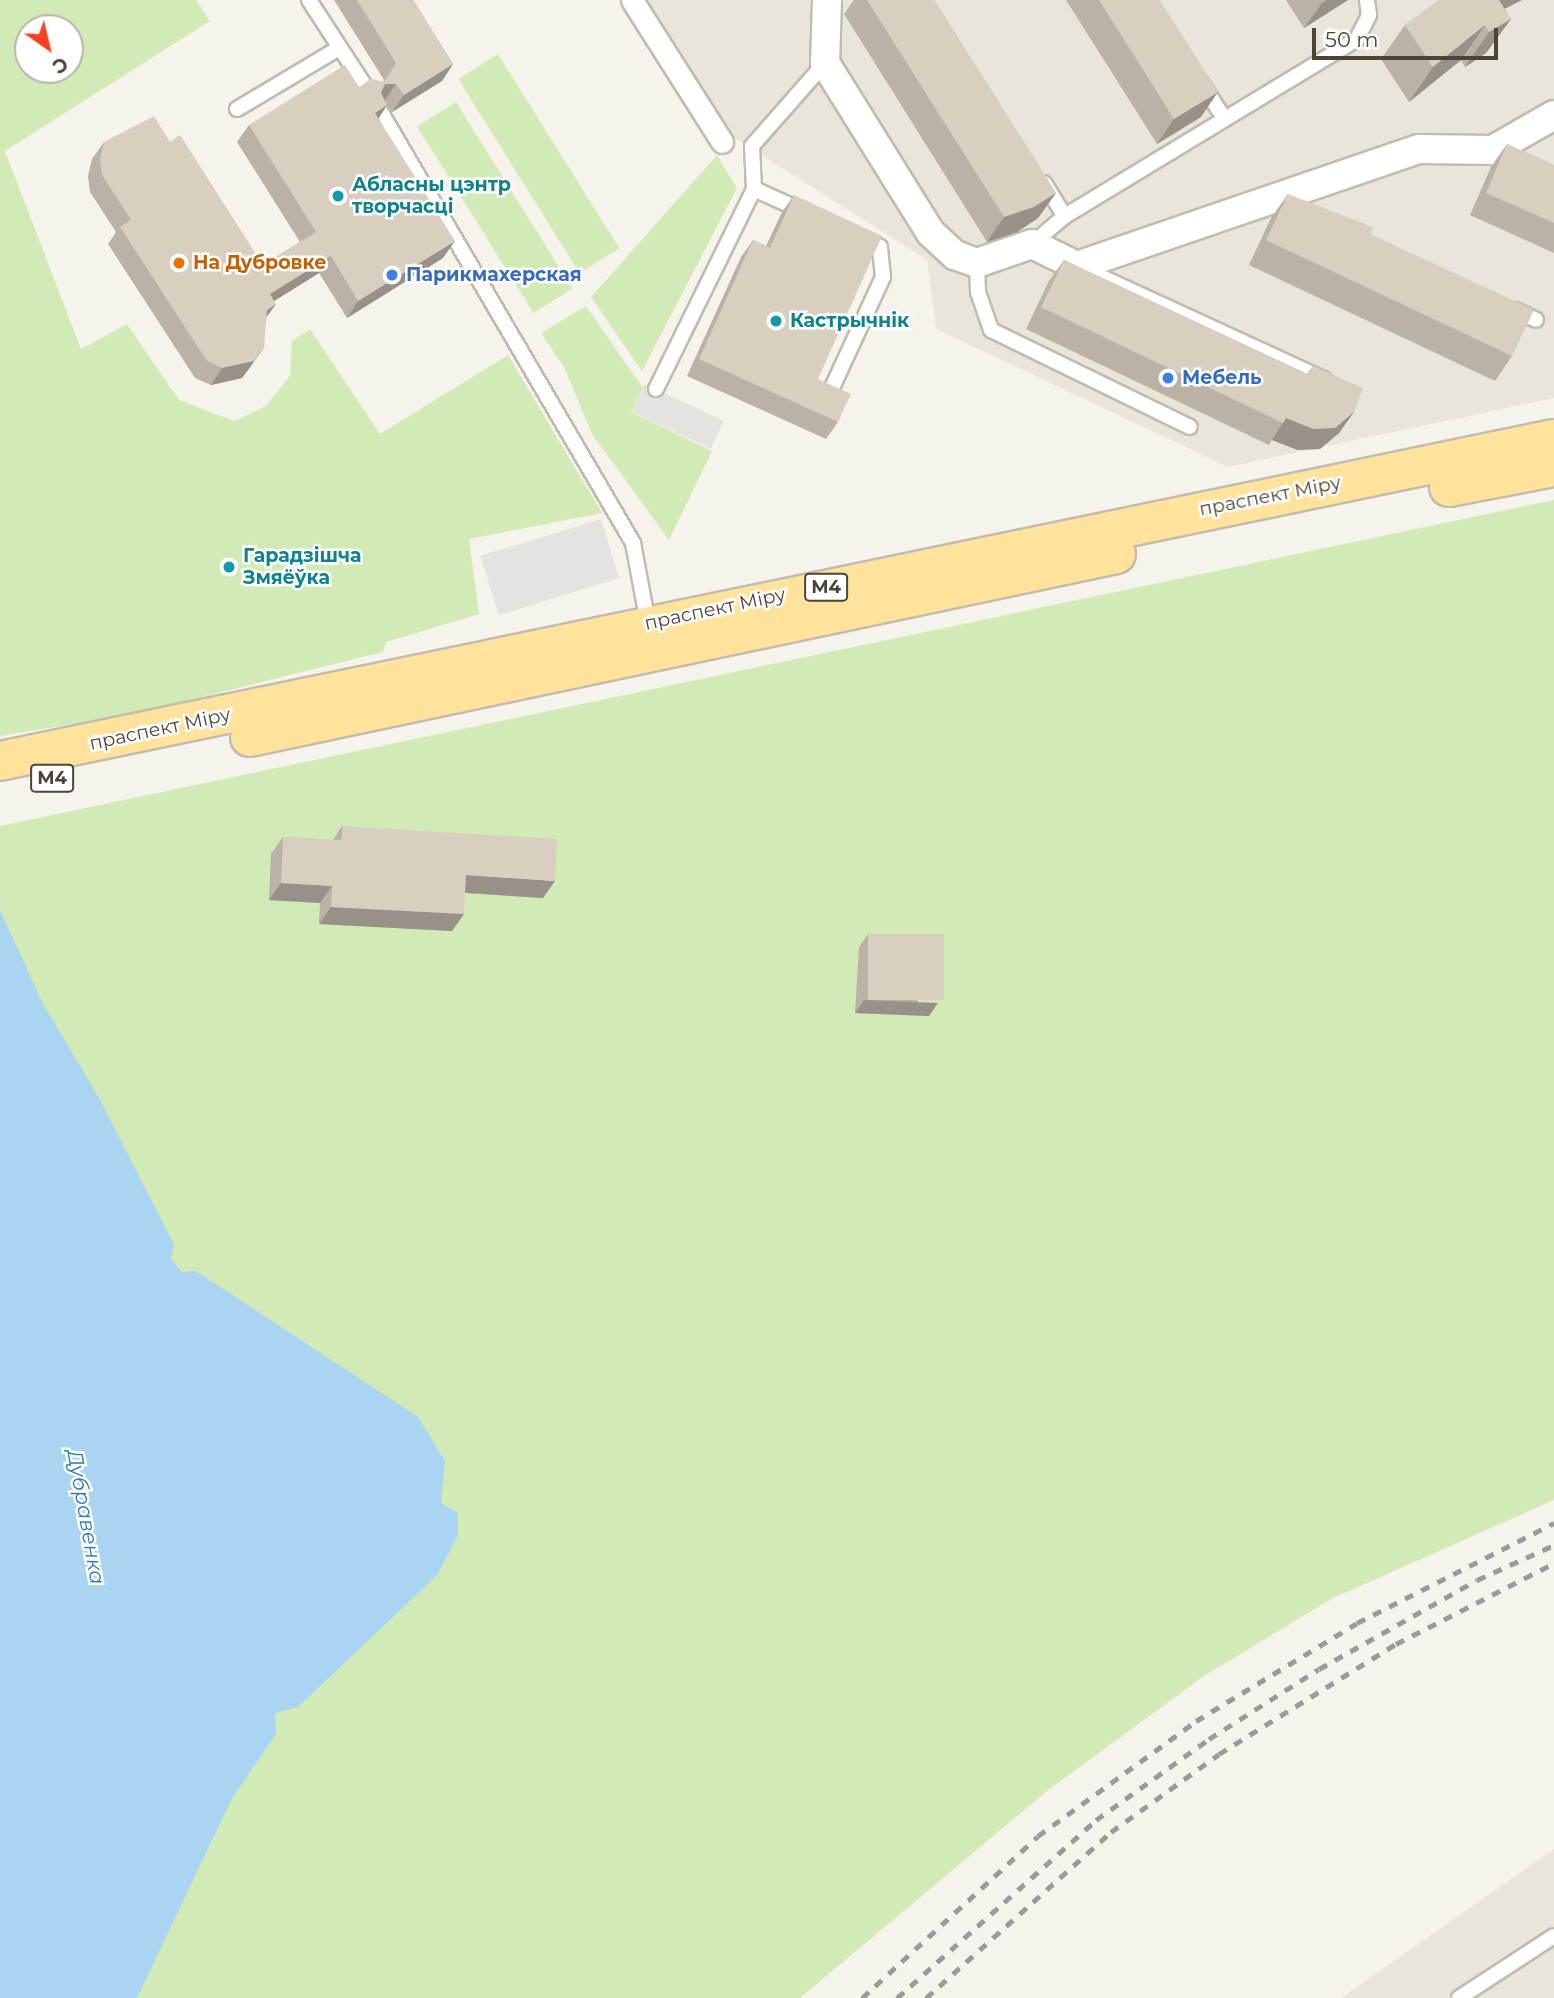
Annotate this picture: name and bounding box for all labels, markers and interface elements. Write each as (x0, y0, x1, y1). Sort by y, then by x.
north arrow (14, 14, 84, 84)
scale bar (1316, 14, 1502, 58)
text: 50 m (1325, 27, 1379, 52)
text: С (48, 52, 72, 79)
place label: Абласны цэнтр творчасці (352, 174, 511, 218)
marker: Абласны цэнтр творчасці (330, 188, 346, 204)
place label: На Дубровке (193, 252, 327, 274)
marker: На Дубровке (171, 255, 187, 271)
place label: Парикмахерская (406, 264, 582, 286)
marker: Парикмахерская (384, 267, 400, 283)
place label: Кастрычнік (790, 310, 909, 332)
marker: Кастрычнік (768, 313, 784, 329)
place label: Мебель (1182, 367, 1262, 389)
marker: Мебель (1160, 370, 1176, 386)
street label: праспект Міру (1197, 471, 1343, 521)
place label: Гарадзішча Змяёўка (243, 545, 361, 589)
marker: Гарадзішча Змяёўка (221, 559, 237, 575)
road number: М4 (803, 572, 849, 602)
street label: праспект Міру (642, 583, 788, 635)
street label: праспект Міру (87, 703, 233, 755)
road number: М4 (29, 764, 75, 792)
water label: Дубравенка (62, 1448, 110, 1586)

